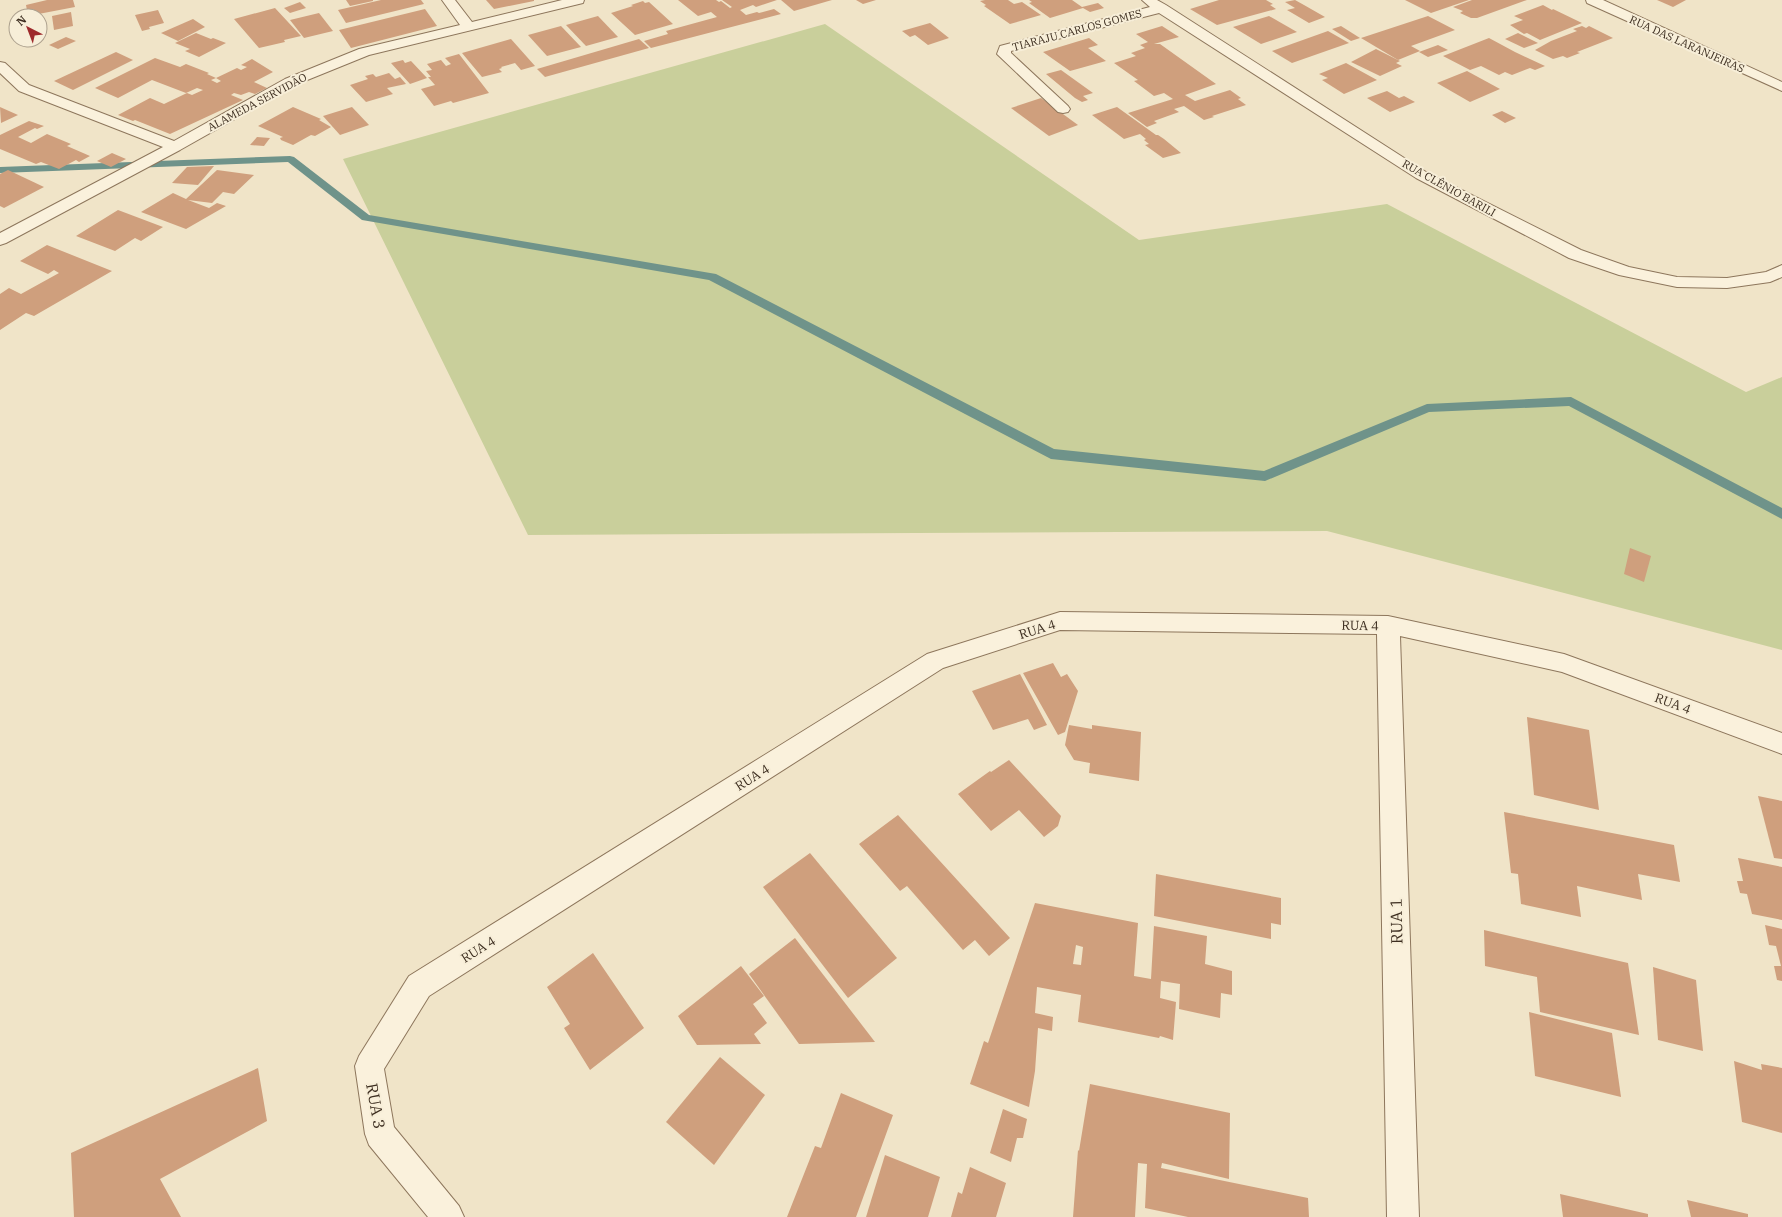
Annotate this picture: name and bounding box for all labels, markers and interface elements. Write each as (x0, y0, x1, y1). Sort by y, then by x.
street label: TIARAJU CARLOS GOMES (1011, 6, 1143, 54)
north arrow (8, 8, 48, 48)
text: N (13, 12, 29, 29)
street label: RUA DAS LARANJEIRAS (1627, 12, 1747, 76)
street label: ALAMEDA SERVIDÃO (205, 70, 309, 134)
street label: RUA CLÊNIO BARILI (1400, 156, 1498, 220)
street label: RUA 4 (1017, 616, 1058, 643)
street label: RUA 4 (1341, 617, 1379, 634)
street label: RUA 4 (1652, 689, 1694, 718)
street label: RUA 4 (732, 760, 773, 795)
street label: RUA 1 (1386, 898, 1406, 944)
street label: RUA 4 (458, 932, 499, 967)
street label: RUA 3 (362, 1082, 390, 1130)

